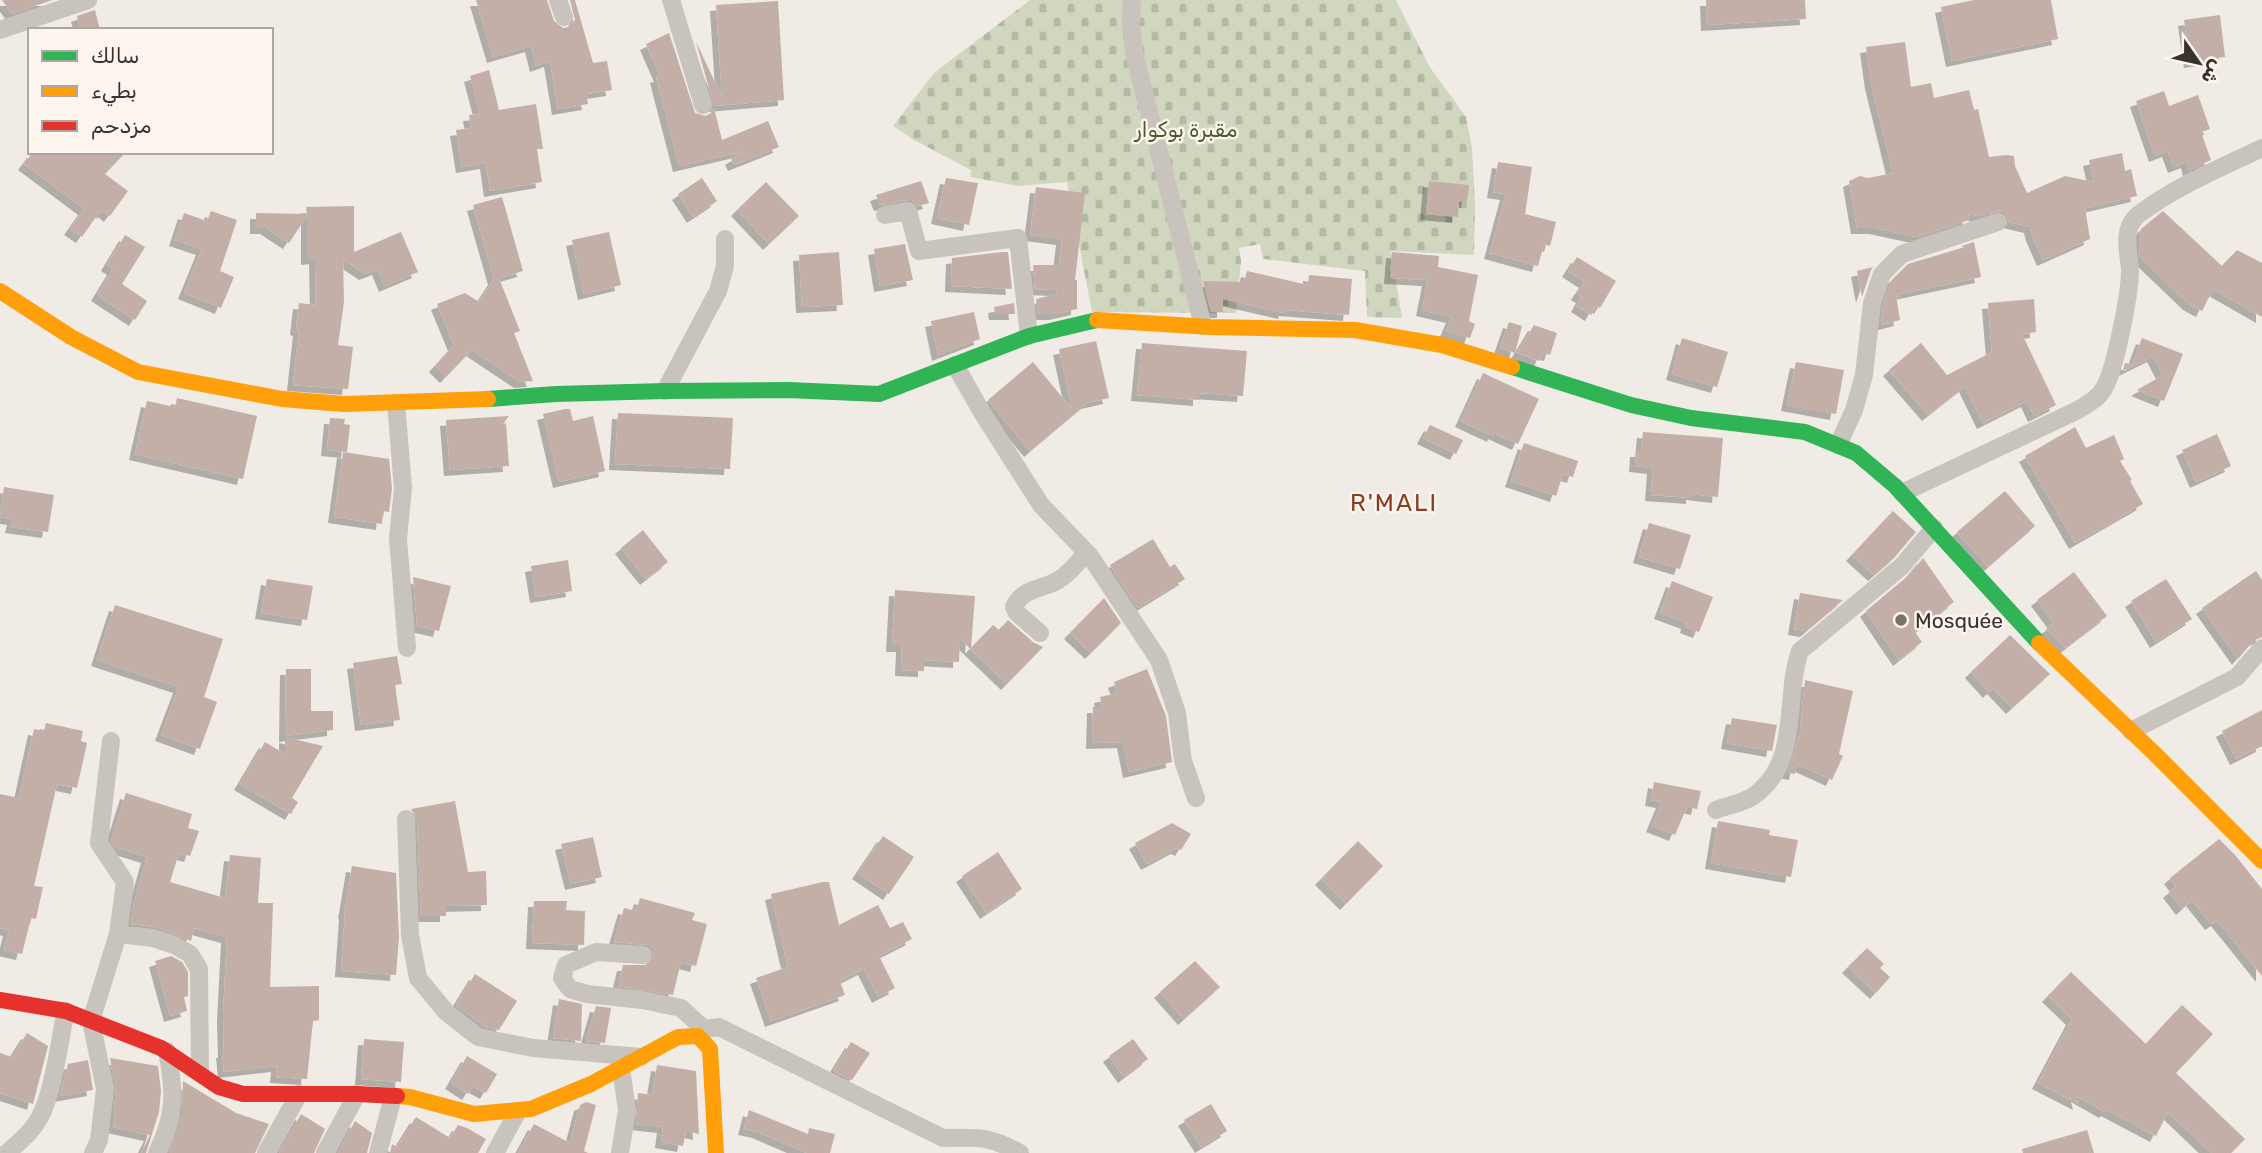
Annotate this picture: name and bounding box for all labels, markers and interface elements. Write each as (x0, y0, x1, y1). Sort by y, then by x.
legend (28, 28, 273, 154)
north arrow (2164, 28, 2234, 98)
text: سالك (91, 43, 139, 68)
text: ش (2196, 56, 2229, 89)
text: بطيء (91, 78, 137, 107)
text: مزدحم (91, 113, 151, 140)
park label: مقبرة بوكوار (1133, 117, 1237, 142)
district label: R'MALI (1350, 489, 1438, 517)
place label: Mosquée (1915, 608, 2003, 633)
marker: Mosquée (1893, 612, 1909, 628)

